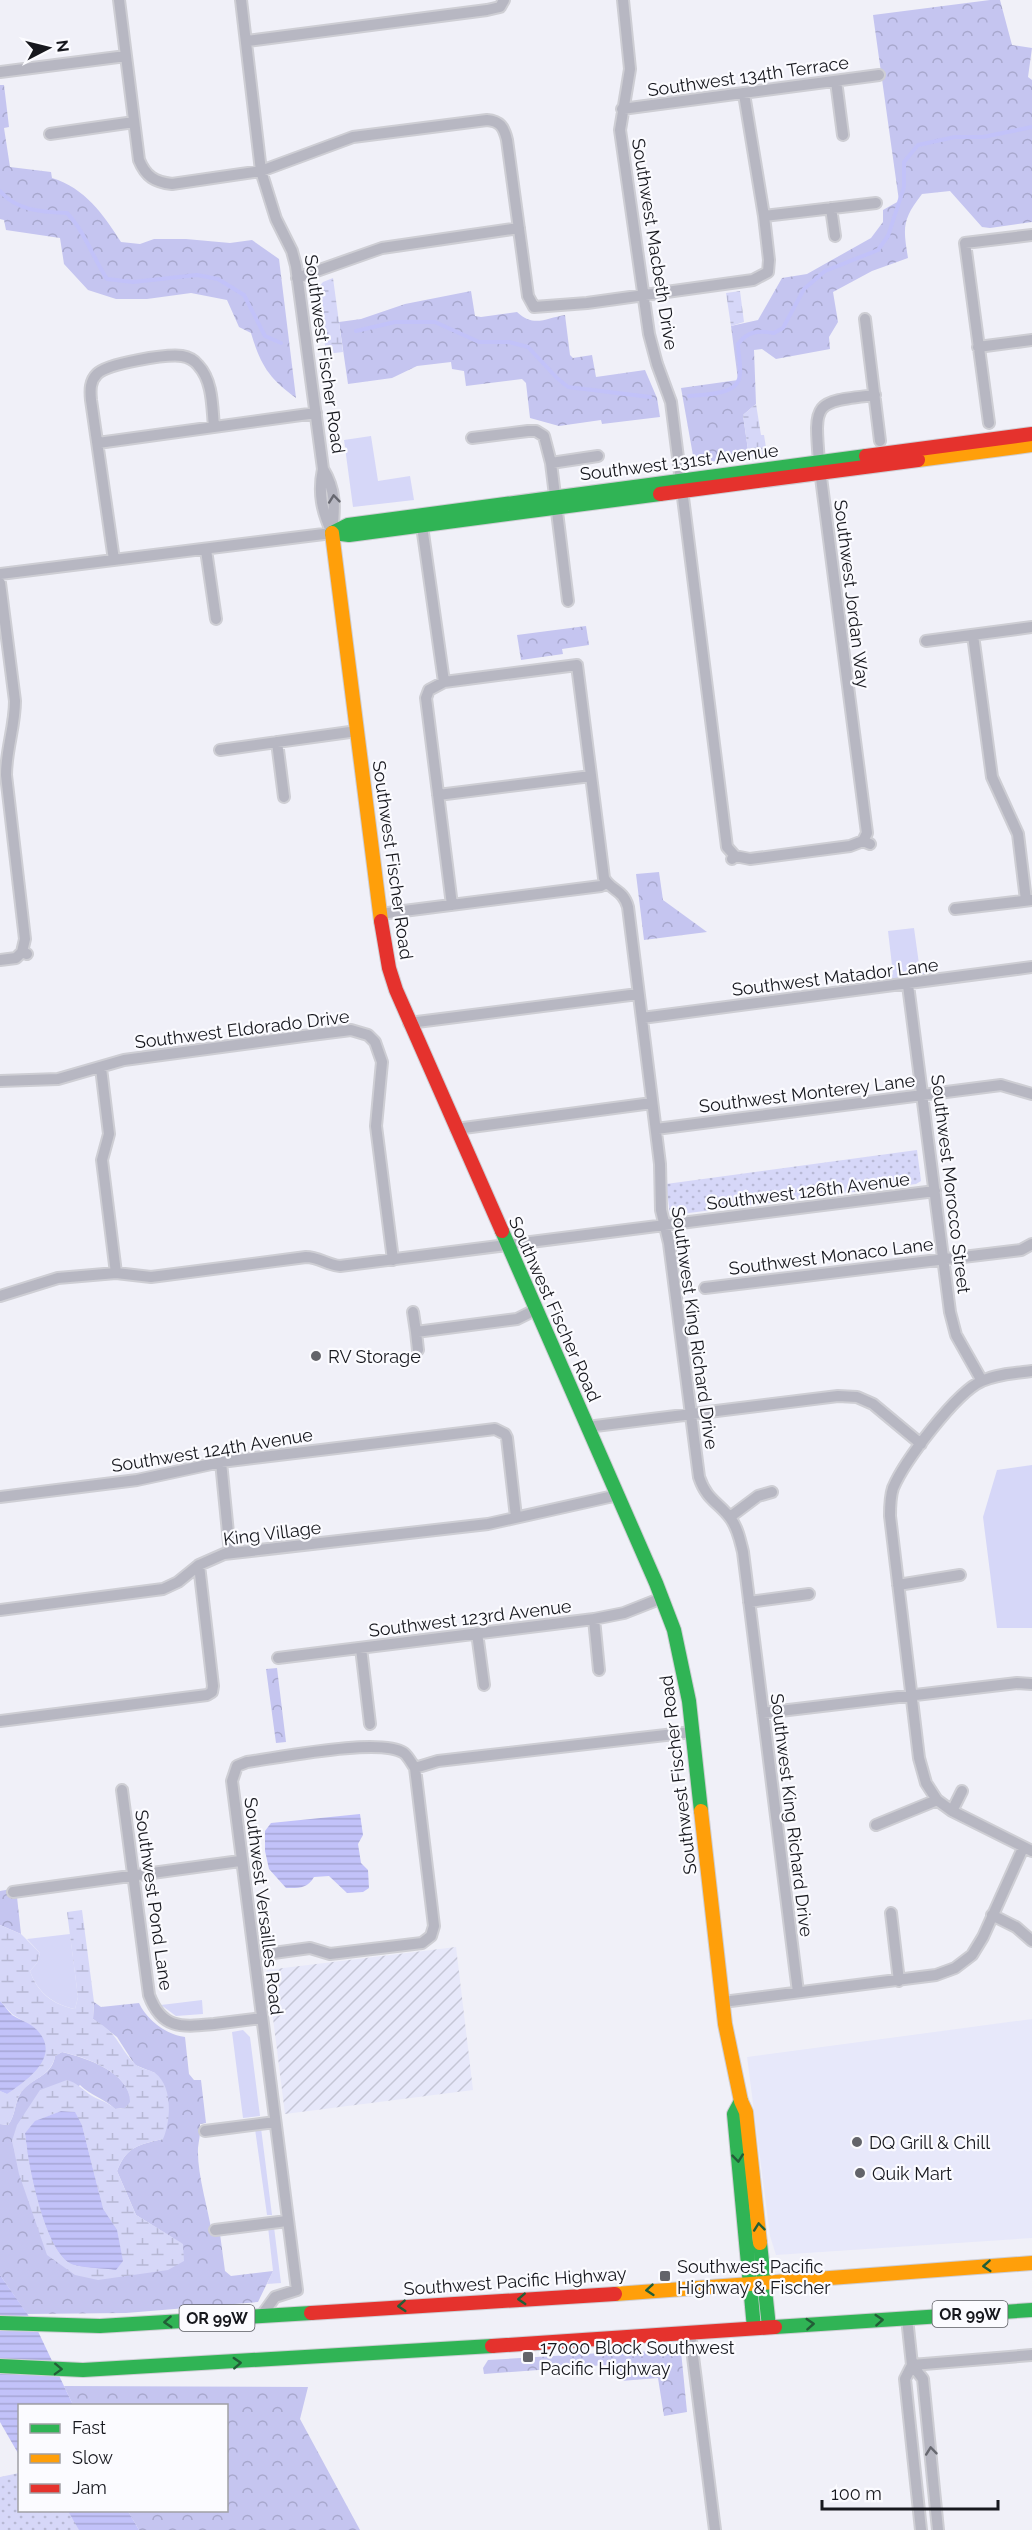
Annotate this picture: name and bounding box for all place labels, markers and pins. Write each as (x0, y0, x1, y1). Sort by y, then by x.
place label: RV Storage (328, 1346, 421, 1367)
marker: RV Storage (309, 1349, 323, 1363)
place label: DQ Grill & Chill (869, 2132, 990, 2153)
marker: DQ Grill & Chill (850, 2135, 864, 2149)
place label: Quik Mart (872, 2163, 952, 2184)
marker: Quik Mart (853, 2166, 867, 2180)
place label: Southwest Pacific Highway & Fischer (677, 2256, 831, 2298)
marker: Southwest Pacific Highway & Fischer (658, 2269, 672, 2283)
place label: 17000 Block Southwest Pacific Highway (540, 2337, 735, 2379)
marker: 17000 Block Southwest Pacific Highway (521, 2350, 535, 2364)

